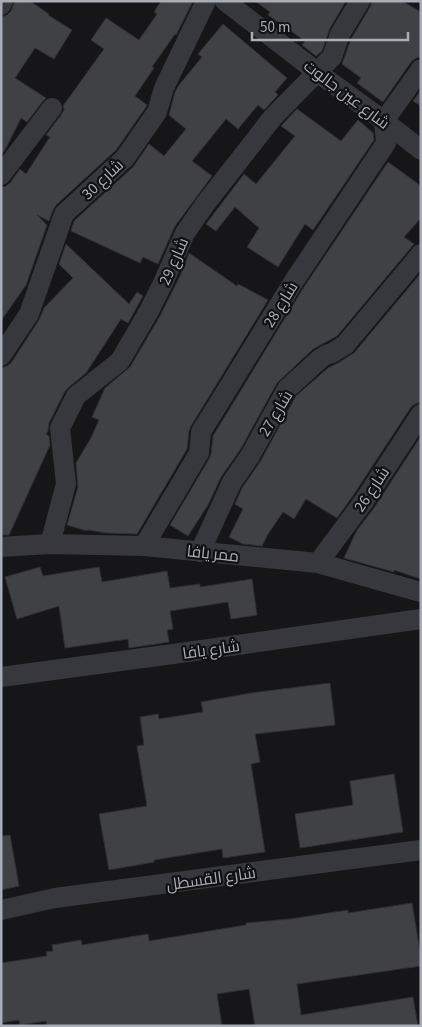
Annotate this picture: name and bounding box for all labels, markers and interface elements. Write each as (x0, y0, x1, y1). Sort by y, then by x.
scale bar (252, 10, 408, 42)
text: 50 m (260, 17, 290, 38)
street label: شارع عين جالوت (299, 55, 394, 134)
street label: شارع 30 (77, 155, 129, 205)
street label: شارع 29 (154, 234, 194, 289)
street label: شارع 28 (258, 277, 303, 332)
street label: شارع 27 (254, 386, 298, 441)
street label: شارع 26 (349, 463, 395, 516)
street label: ممر يافا (186, 540, 240, 568)
street label: شارع يافا (181, 635, 241, 665)
street label: شارع القسطل (165, 862, 257, 896)

